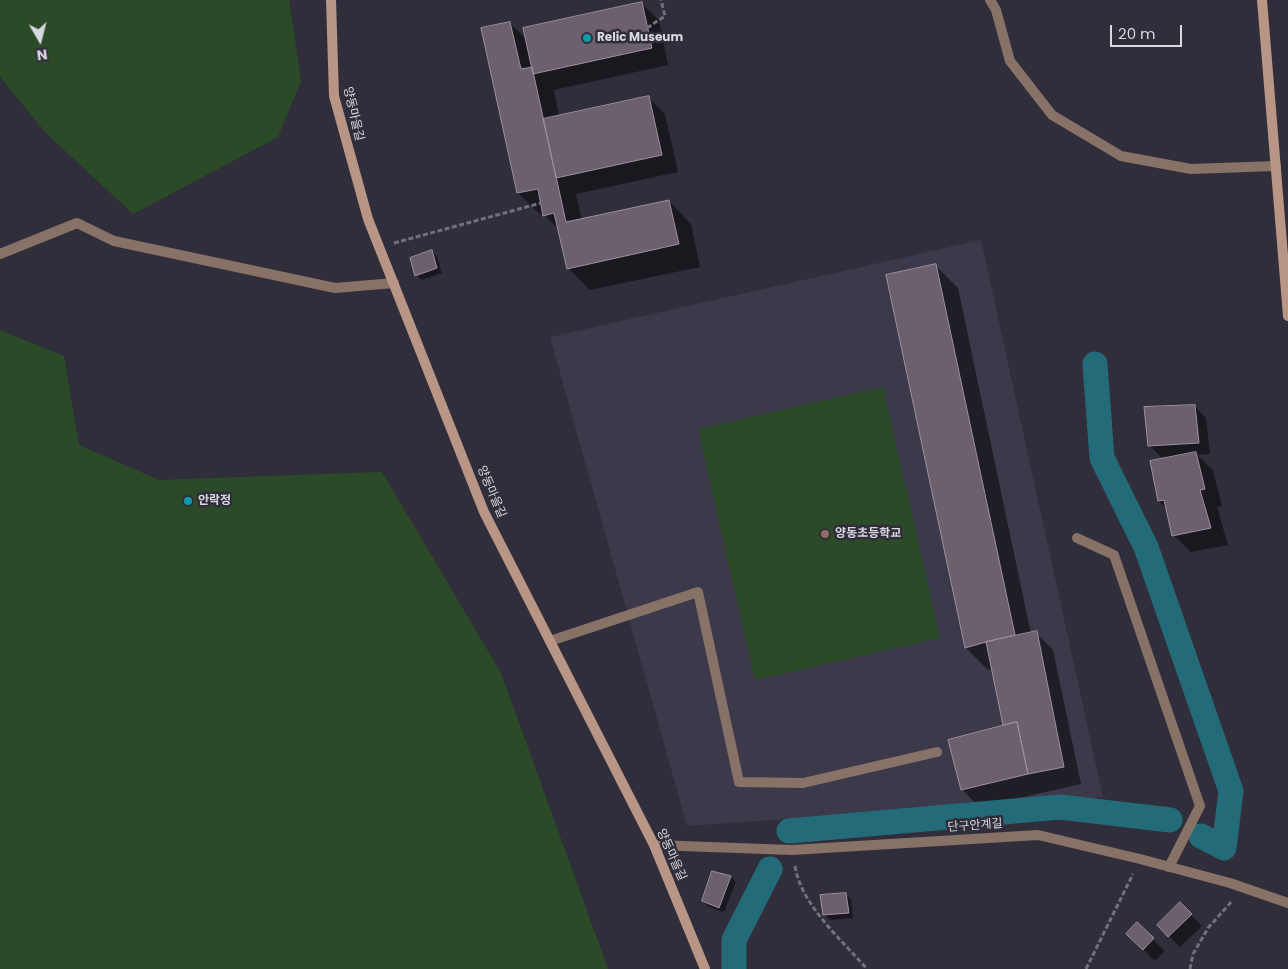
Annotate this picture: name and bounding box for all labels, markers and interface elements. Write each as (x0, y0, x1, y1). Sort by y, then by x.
north arrow (15, 15, 65, 65)
scale bar (1113, 15, 1186, 47)
text: 20 m (1118, 23, 1156, 44)
place label: Relic Museum (597, 31, 683, 45)
marker: Relic Museum (581, 32, 593, 44)
text: N (35, 44, 49, 65)
street label: 양동마을길 (340, 85, 366, 143)
street label: 양동마을길 (474, 464, 508, 520)
place label: 안락정 (198, 494, 231, 508)
marker: 안락정 (182, 495, 194, 507)
place label: 양동초등학교 (835, 527, 901, 541)
marker: 양동초등학교 (819, 528, 831, 540)
street label: 단구안계길 (947, 817, 1003, 835)
street label: 양동마을길 (653, 827, 689, 883)

